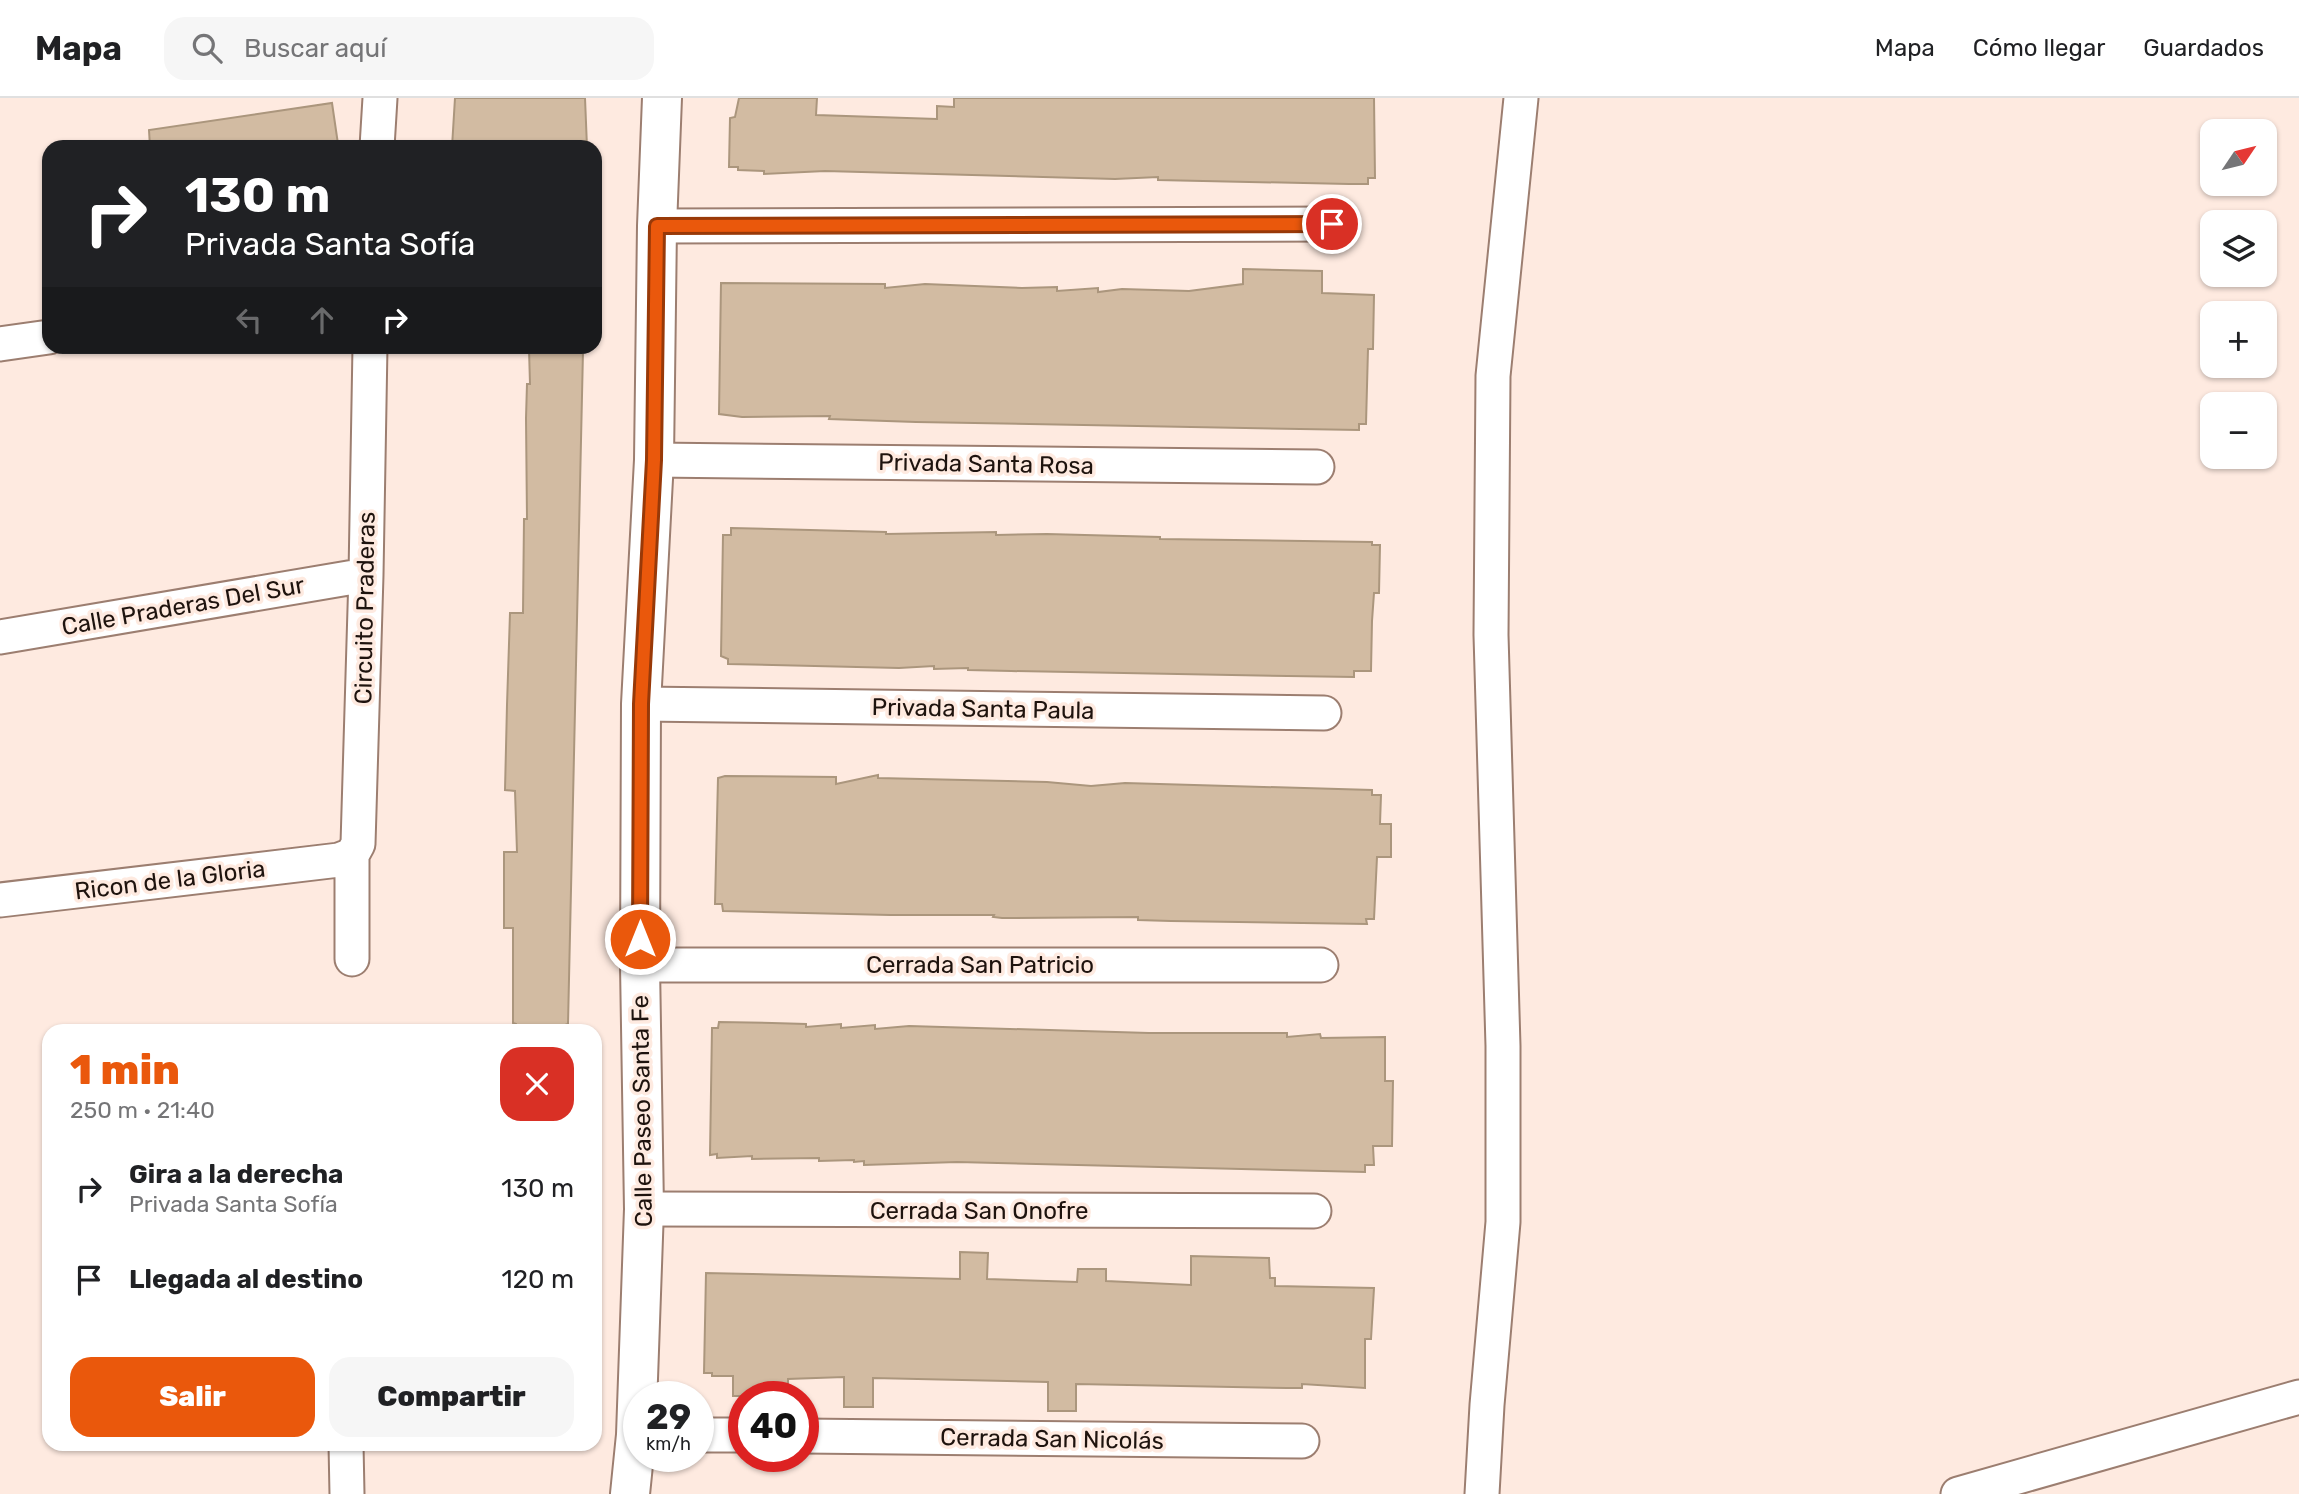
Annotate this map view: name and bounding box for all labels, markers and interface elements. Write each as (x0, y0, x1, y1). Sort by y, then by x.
search box (164, 17, 654, 80)
text: Mapa (35, 29, 122, 68)
icon: search (188, 29, 226, 67)
text: Buscar aquí (244, 33, 387, 64)
text: Mapa (1875, 34, 1935, 62)
text: Cómo llegar (1973, 34, 2105, 62)
text: Guardados (2143, 34, 2264, 62)
north arrow (2200, 119, 2277, 196)
map controls (2200, 119, 2277, 469)
text: 130 m (185, 166, 330, 224)
icon: right (70, 168, 161, 259)
pin (1302, 194, 1362, 254)
icon: arrive (1313, 205, 1351, 243)
button: layers (2200, 210, 2277, 287)
text: Privada Santa Sofía (185, 225, 475, 263)
icon: left (230, 301, 268, 339)
icon: ahead (303, 301, 341, 339)
icon: right (376, 301, 414, 339)
button: + (2200, 301, 2277, 378)
button: − (2200, 392, 2277, 469)
street label: Privada Santa Rosa (878, 448, 1094, 480)
street label: Circuito Praderas (349, 511, 381, 705)
street label: Calle Praderas Del Sur (59, 571, 307, 641)
street label: Privada Santa Paula (871, 693, 1095, 725)
street label: Ricon de la Gloria (73, 854, 267, 906)
position arrow (603, 902, 677, 976)
street label: Cerrada San Patricio (866, 951, 1094, 979)
street label: Calle Paseo Santa Fe (626, 995, 658, 1227)
text: 1 min (70, 1045, 180, 1095)
button: close (500, 1047, 574, 1121)
text: 250 m · 21:40 (70, 1096, 215, 1124)
text: Gira a la derecha (129, 1159, 343, 1190)
icon: right (70, 1170, 108, 1208)
text: 130 m (501, 1173, 574, 1204)
text: Privada Santa Sofía (129, 1190, 338, 1218)
street label: Cerrada San Onofre (870, 1197, 1088, 1225)
icon: arrive (70, 1261, 108, 1299)
text: Llegada al destino (129, 1264, 363, 1295)
text: 120 m (502, 1264, 574, 1295)
button: Salir (70, 1357, 315, 1437)
button: Compartir (329, 1357, 574, 1437)
speed limit sign: 40 (728, 1381, 819, 1472)
text: 29 (646, 1396, 691, 1438)
street label: Cerrada San Nicolás (940, 1423, 1164, 1455)
text: km/h (646, 1433, 691, 1455)

